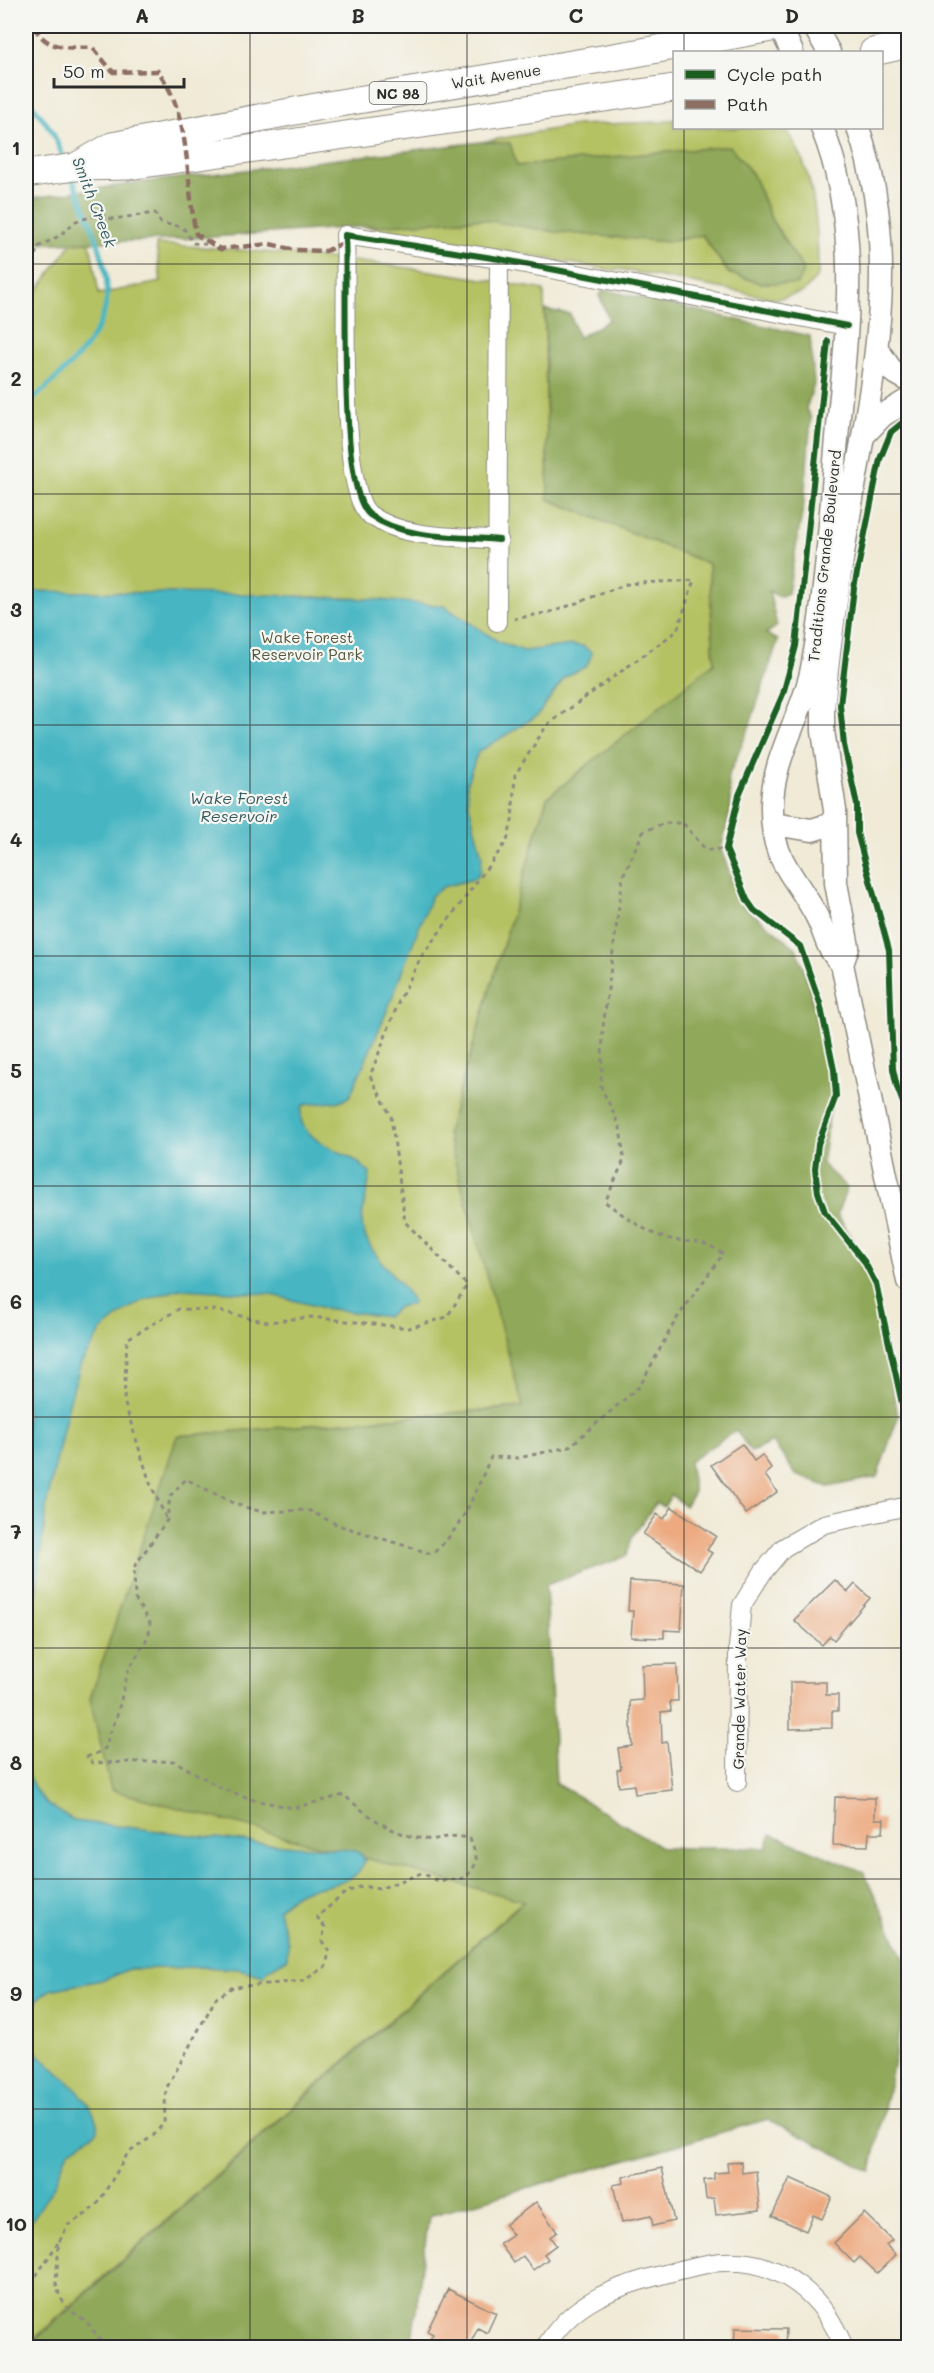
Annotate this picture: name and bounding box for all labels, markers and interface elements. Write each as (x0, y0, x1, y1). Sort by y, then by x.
text: A (135, 2, 149, 28)
text: B (351, 2, 365, 28)
text: C (569, 2, 584, 28)
text: D (785, 2, 799, 28)
scale bar (54, 51, 184, 89)
legend (673, 51, 883, 129)
text: 50 m (63, 59, 105, 83)
street label: Wait Avenue (450, 59, 542, 93)
text: Cycle path (727, 62, 822, 86)
road number: NC 98 (370, 82, 426, 104)
text: Path (727, 92, 767, 116)
text: 1 (12, 134, 20, 160)
water label: Smith Creek (68, 154, 122, 251)
text: 2 (10, 365, 22, 391)
street label: Traditions Grande Boulevard (803, 449, 845, 663)
text: 3 (10, 596, 22, 622)
park label: Wake Forest Reservoir Park (252, 627, 362, 664)
water label: Wake Forest Reservoir (190, 787, 288, 826)
text: 4 (10, 826, 23, 852)
text: 5 (10, 1057, 22, 1083)
text: 6 (10, 1288, 22, 1314)
text: 7 (10, 1518, 22, 1544)
street label: Grande Water Way (728, 1628, 750, 1770)
text: 8 (10, 1749, 22, 1775)
text: 9 (10, 1980, 22, 2006)
text: 10 (5, 2210, 27, 2236)

